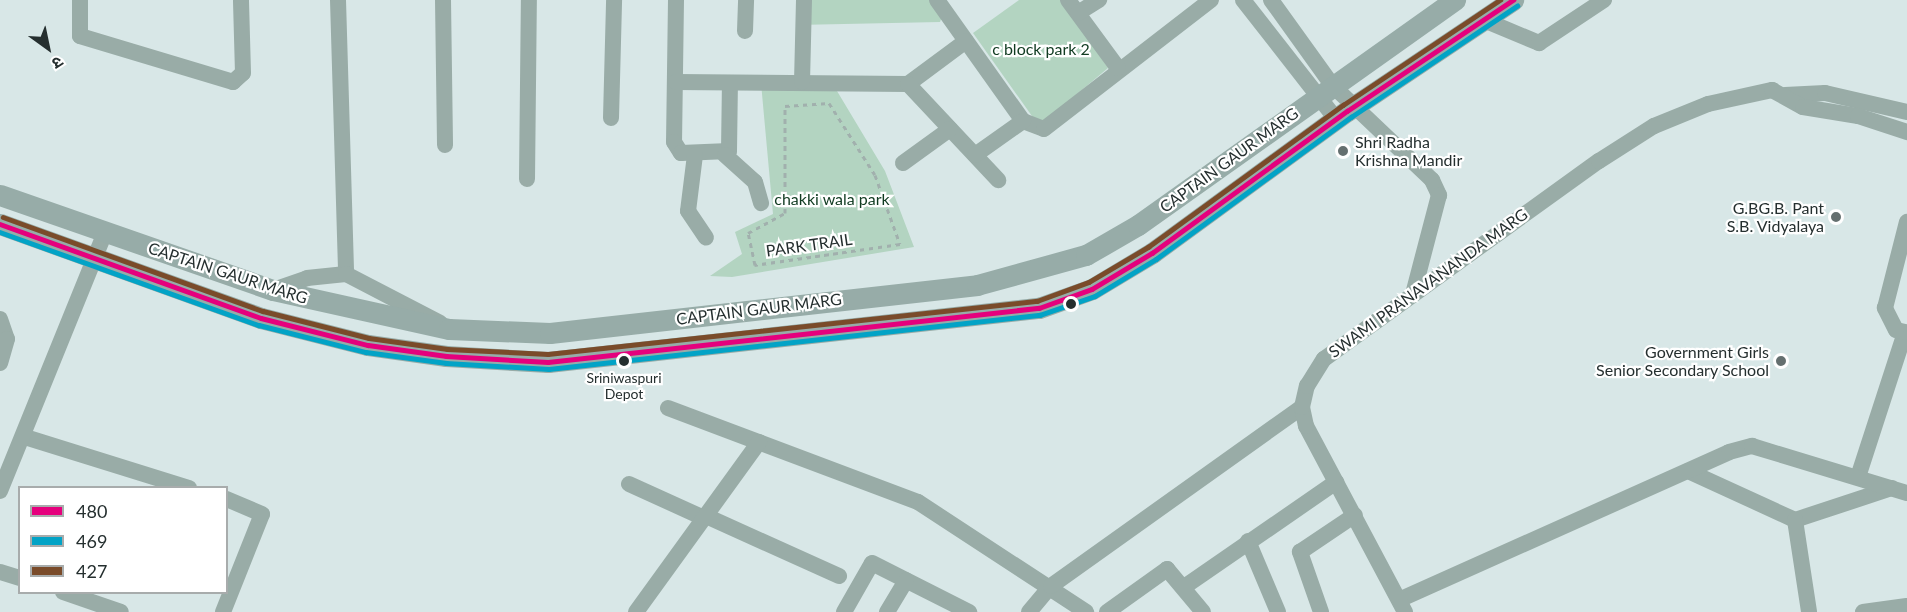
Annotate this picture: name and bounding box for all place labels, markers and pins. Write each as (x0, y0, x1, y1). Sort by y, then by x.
place label: Shri Radha Krishna Mandir (1355, 132, 1462, 170)
marker: Shri Radha Krishna Mandir (1336, 144, 1350, 158)
place label: G.BG.B. Pant S.B. Vidyalaya (1726, 198, 1824, 236)
marker: G.BG.B. Pant S.B. Vidyalaya (1829, 210, 1843, 224)
unlabelled marker (1065, 298, 1077, 310)
place label: Government Girls Senior Secondary School (1595, 342, 1769, 380)
marker: Government Girls Senior Secondary School (1774, 354, 1788, 368)
marker: Sriniwaspuri Depot (618, 355, 630, 367)
place label: Sriniwaspuri Depot (586, 370, 662, 402)

